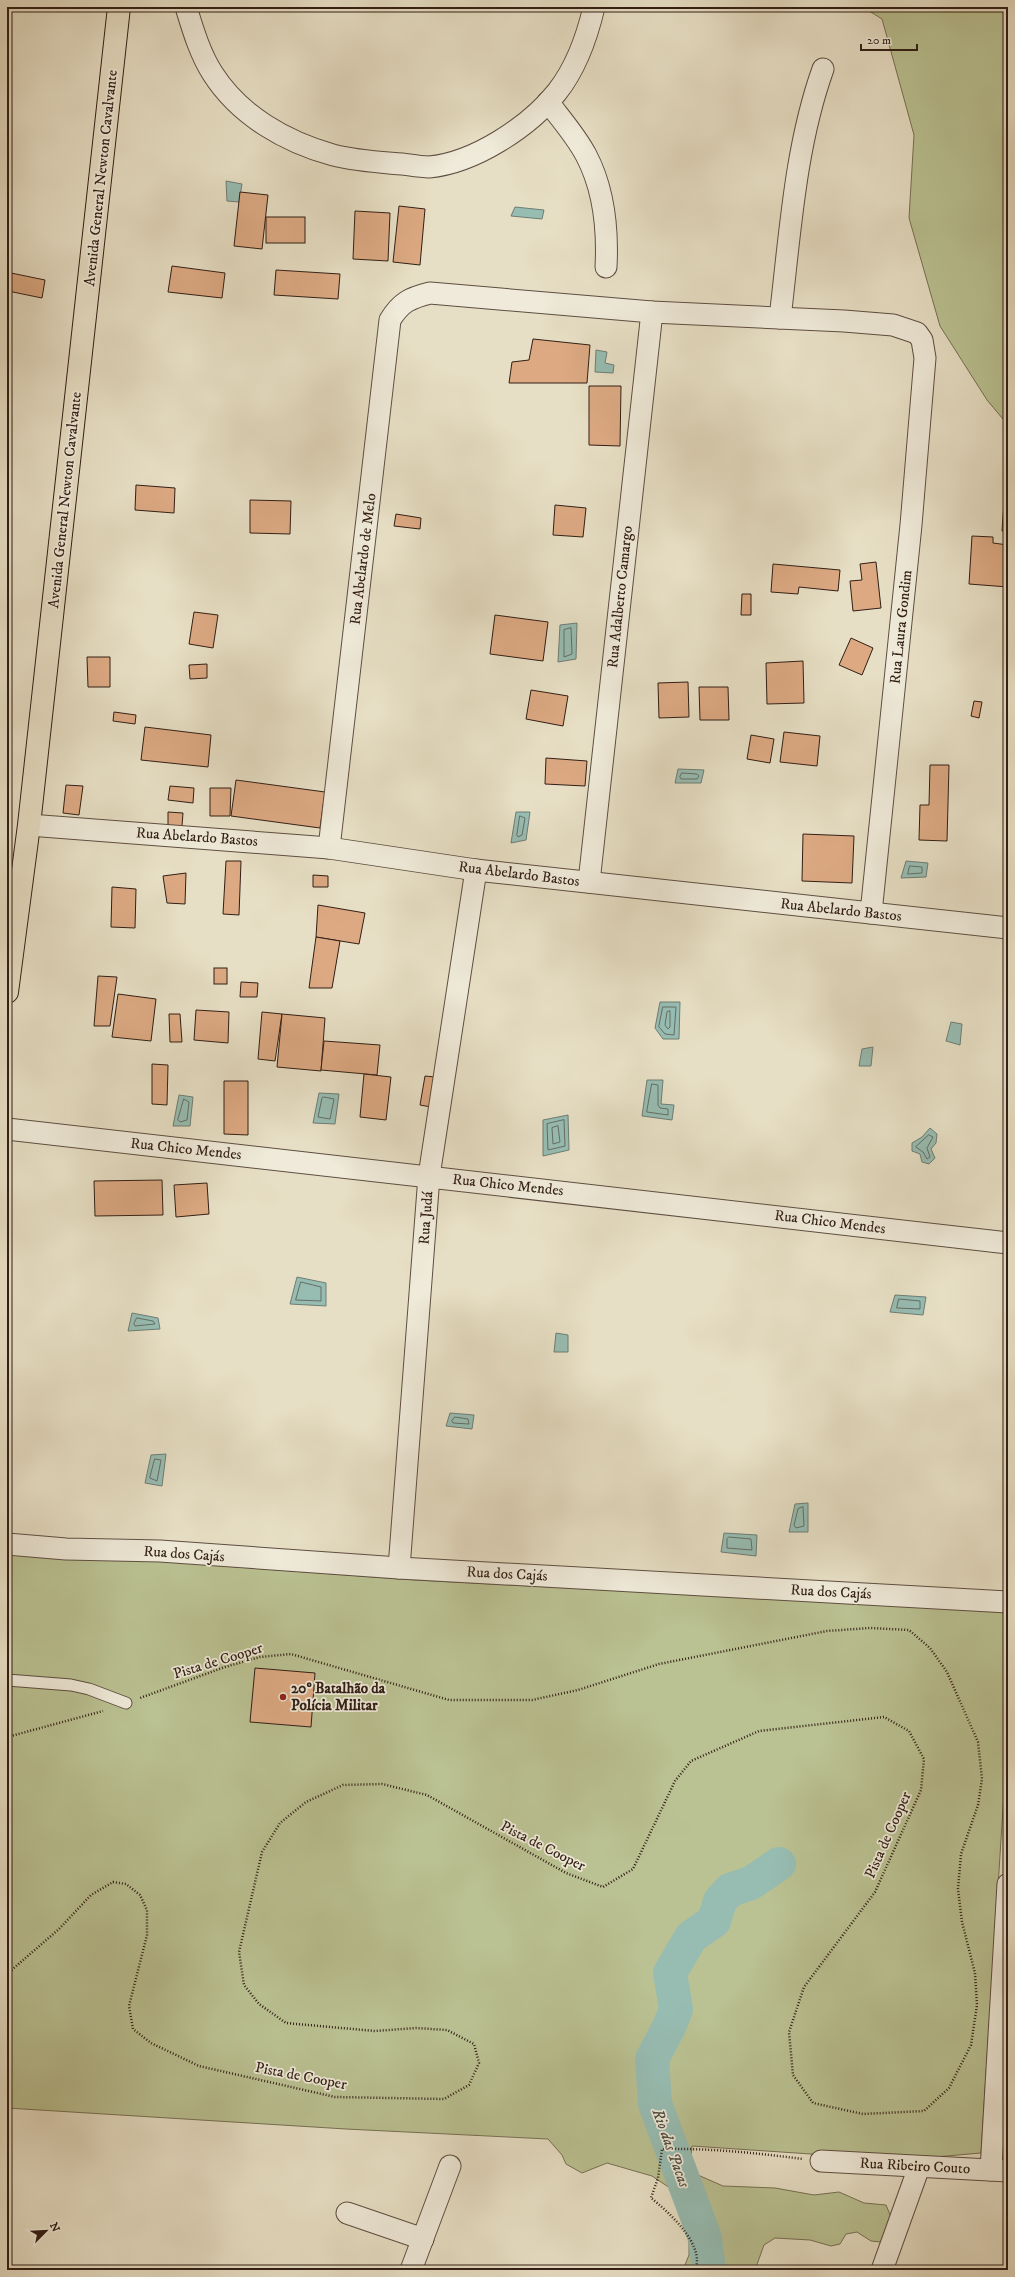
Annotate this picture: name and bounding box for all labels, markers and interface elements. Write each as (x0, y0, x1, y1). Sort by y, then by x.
scale bar (861, 26, 917, 52)
text: 20 m (867, 33, 891, 48)
street label: Avenida General Newton Cavalvante (80, 69, 122, 287)
street label: Avenida General Newton Cavalvante (44, 391, 86, 609)
street label: Rua Abelardo de Melo (346, 492, 380, 626)
street label: Rua Adalberto Camargo (603, 525, 637, 669)
street label: Rua Laura Gondim (886, 569, 916, 685)
street label: Rua Abelardo Bastos (135, 823, 259, 851)
street label: Rua Abelardo Bastos (457, 857, 581, 891)
street label: Rua Abelardo Bastos (779, 894, 903, 926)
street label: Rua Chico Mendes (129, 1134, 243, 1164)
street label: Rua Chico Mendes (451, 1170, 565, 1200)
street label: Rua Judá (415, 1190, 437, 1245)
street label: Rua Chico Mendes (773, 1206, 887, 1238)
street label: Rua dos Cajás (143, 1542, 225, 1566)
street label: Rua dos Cajás (466, 1562, 548, 1586)
street label: Rua dos Cajás (790, 1580, 872, 1604)
street label: Pista de Cooper (171, 1638, 266, 1684)
place label: 20º Batalhão da Polícia Militar (291, 1679, 386, 1715)
marker: 20º Batalhão da Polícia Militar (278, 1692, 288, 1702)
street label: Pista de Cooper (860, 1788, 916, 1881)
street label: Pista de Cooper (497, 1816, 589, 1876)
street label: Pista de Cooper (254, 2058, 349, 2094)
water label: Rio das Pacas (647, 2105, 695, 2191)
street label: Rua Ribeiro Couto (859, 2154, 971, 2178)
north arrow (26, 2211, 66, 2251)
text: N (46, 2220, 62, 2234)

